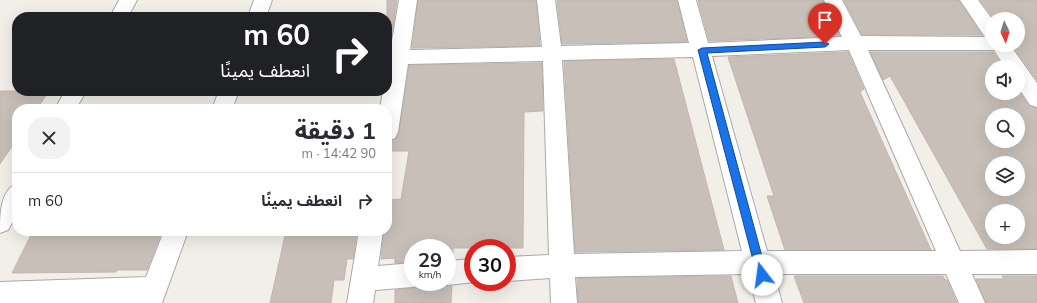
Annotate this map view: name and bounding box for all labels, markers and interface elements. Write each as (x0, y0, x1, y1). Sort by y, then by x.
pin (808, 3, 842, 44)
icon: arrive (814, 9, 836, 31)
north arrow (985, 12, 1025, 52)
map controls (985, 12, 1025, 244)
text: 60 m (244, 17, 310, 52)
icon: right (324, 28, 376, 80)
text: انعطف يمينًا (220, 59, 310, 82)
button: sound (985, 60, 1025, 100)
button: search (985, 108, 1025, 148)
text: 1 دقيقة (295, 115, 376, 145)
button: close (28, 117, 70, 159)
text: 90 m · 14:42 (302, 145, 376, 161)
button: layers (985, 156, 1025, 196)
icon: right (354, 190, 376, 212)
text: 60 m (28, 191, 63, 210)
text: انعطف يمينًا (261, 191, 342, 210)
button: + (985, 204, 1025, 244)
speed limit sign: 30 (464, 239, 516, 291)
text: 29 (418, 247, 442, 272)
position arrow (741, 254, 783, 296)
text: km/h (419, 268, 441, 281)

